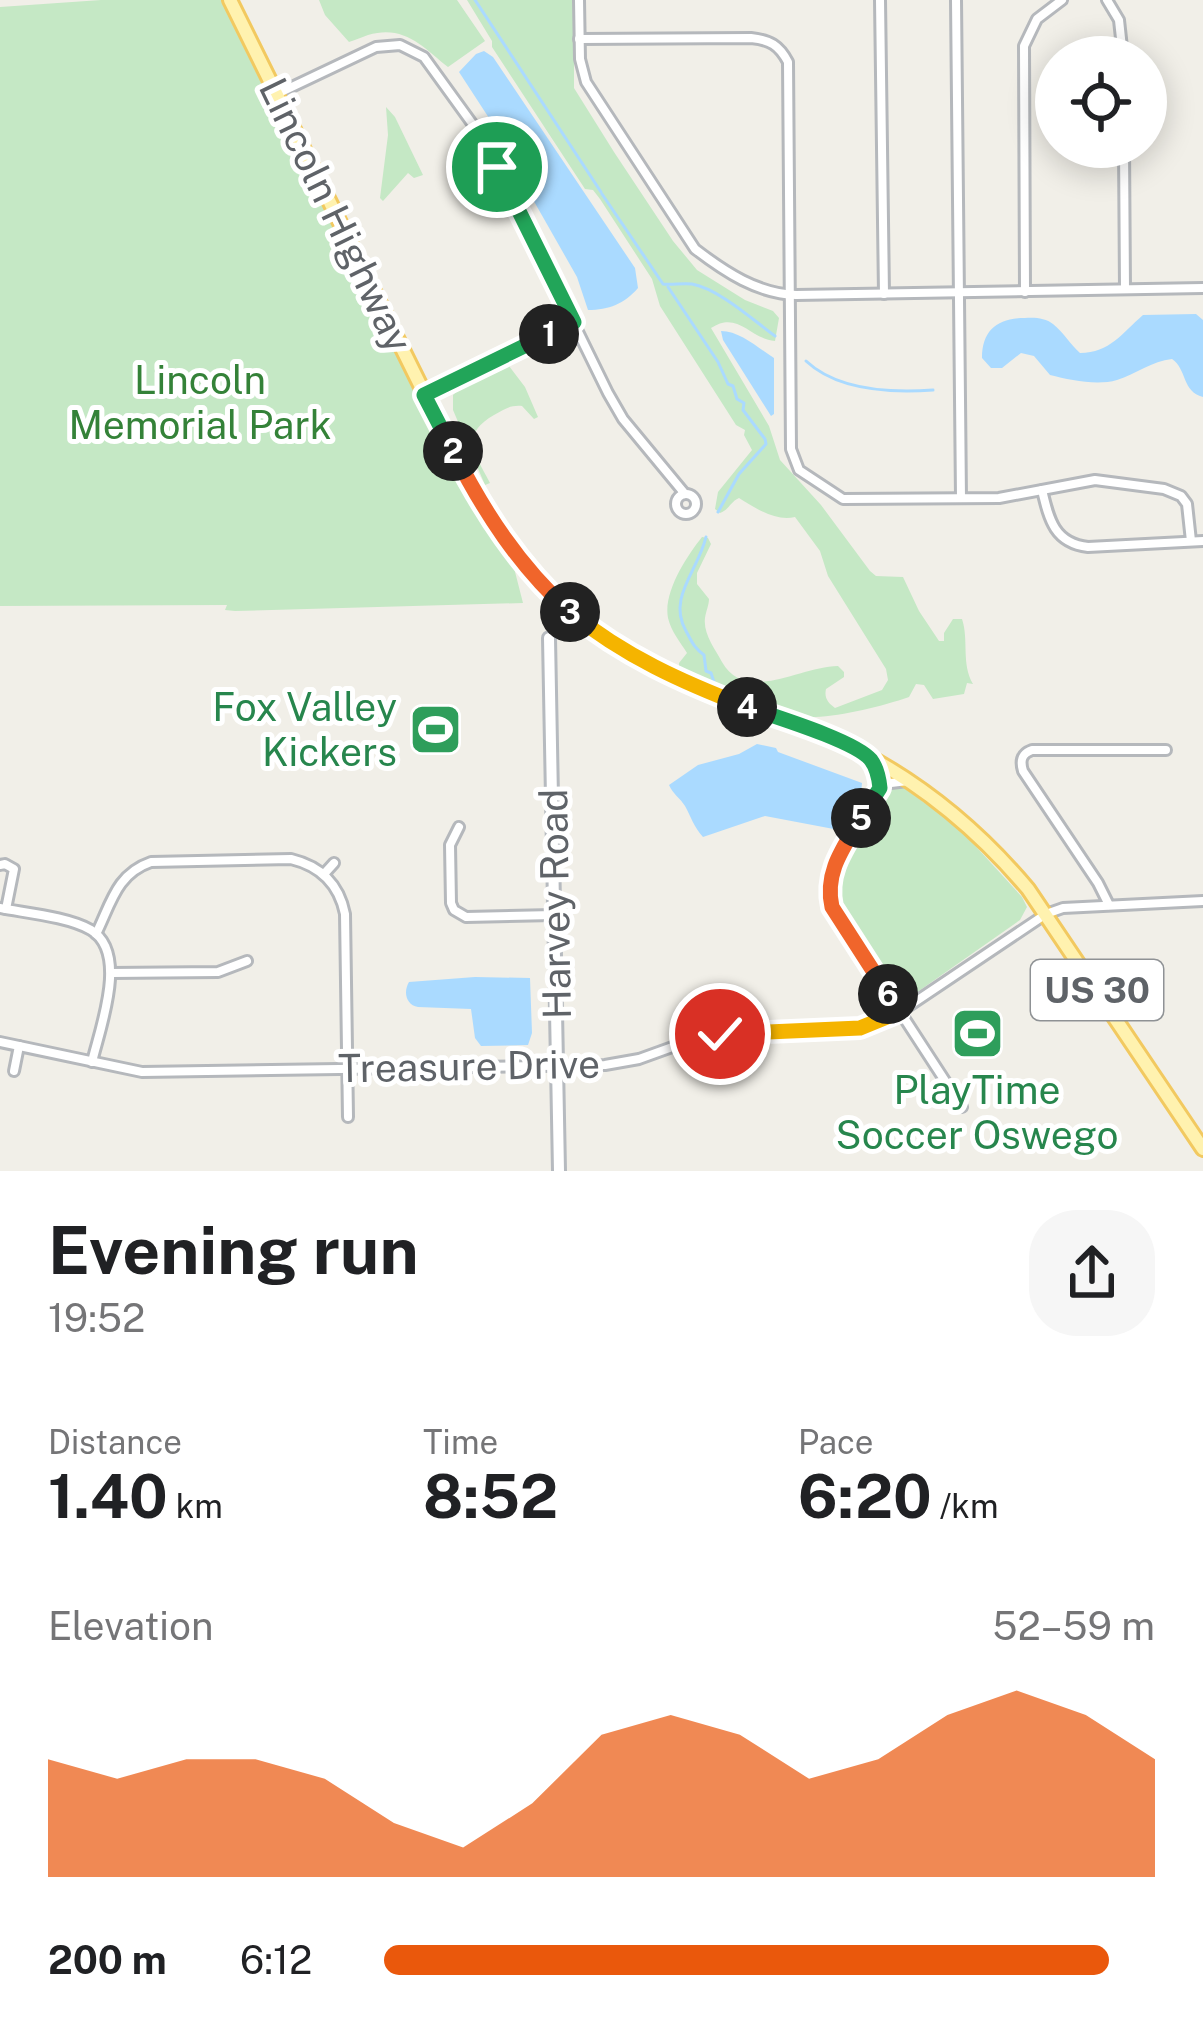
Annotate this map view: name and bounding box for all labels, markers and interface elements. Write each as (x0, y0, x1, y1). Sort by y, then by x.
map controls (1035, 36, 1167, 168)
button: locate (1035, 36, 1167, 168)
street label: Lincoln Highway (250, 71, 422, 359)
pin (446, 116, 548, 218)
icon: arrive (464, 134, 530, 200)
pin: 1 (519, 304, 579, 364)
text: 1 (542, 315, 556, 353)
park label: Lincoln Memorial Park (68, 357, 332, 448)
pin: 2 (423, 421, 483, 481)
text: 2 (443, 432, 463, 470)
pin: 3 (540, 582, 600, 642)
text: 3 (559, 593, 581, 631)
pin: 4 (717, 677, 777, 737)
place label: Fox Valley Kickers (212, 684, 397, 775)
text: 4 (736, 688, 758, 726)
sports icon: Fox Valley Kickers (408, 701, 464, 757)
street label: Harvey Road (530, 788, 580, 1020)
pin: 5 (831, 788, 891, 848)
text: 5 (850, 799, 872, 837)
road number: US 30 (1031, 960, 1163, 1020)
pin: 6 (858, 964, 918, 1024)
text: 6 (877, 975, 899, 1013)
pin (669, 983, 771, 1085)
icon: check (687, 1001, 753, 1067)
sports icon: PlayTime Soccer Oswego (949, 1005, 1005, 1061)
street label: Treasure Drive (338, 1041, 600, 1091)
place label: PlayTime Soccer Oswego (836, 1067, 1118, 1158)
button: share (1029, 1210, 1155, 1336)
text: Evening run (48, 1211, 419, 1289)
text: 19:52 (48, 1295, 145, 1341)
text: Distance (48, 1423, 182, 1461)
text: Time (423, 1423, 498, 1461)
text: Pace (798, 1423, 873, 1461)
text: 1.40 (48, 1461, 168, 1532)
text: 8:52 (423, 1461, 558, 1532)
text: 6:20 (798, 1461, 932, 1532)
text: km (168, 1487, 223, 1525)
text: /km (932, 1487, 998, 1525)
text: Elevation (48, 1603, 214, 1649)
text: 52–59 m (993, 1603, 1155, 1649)
text: 200 m (48, 1937, 167, 1983)
text: 6:12 (240, 1937, 312, 1983)

